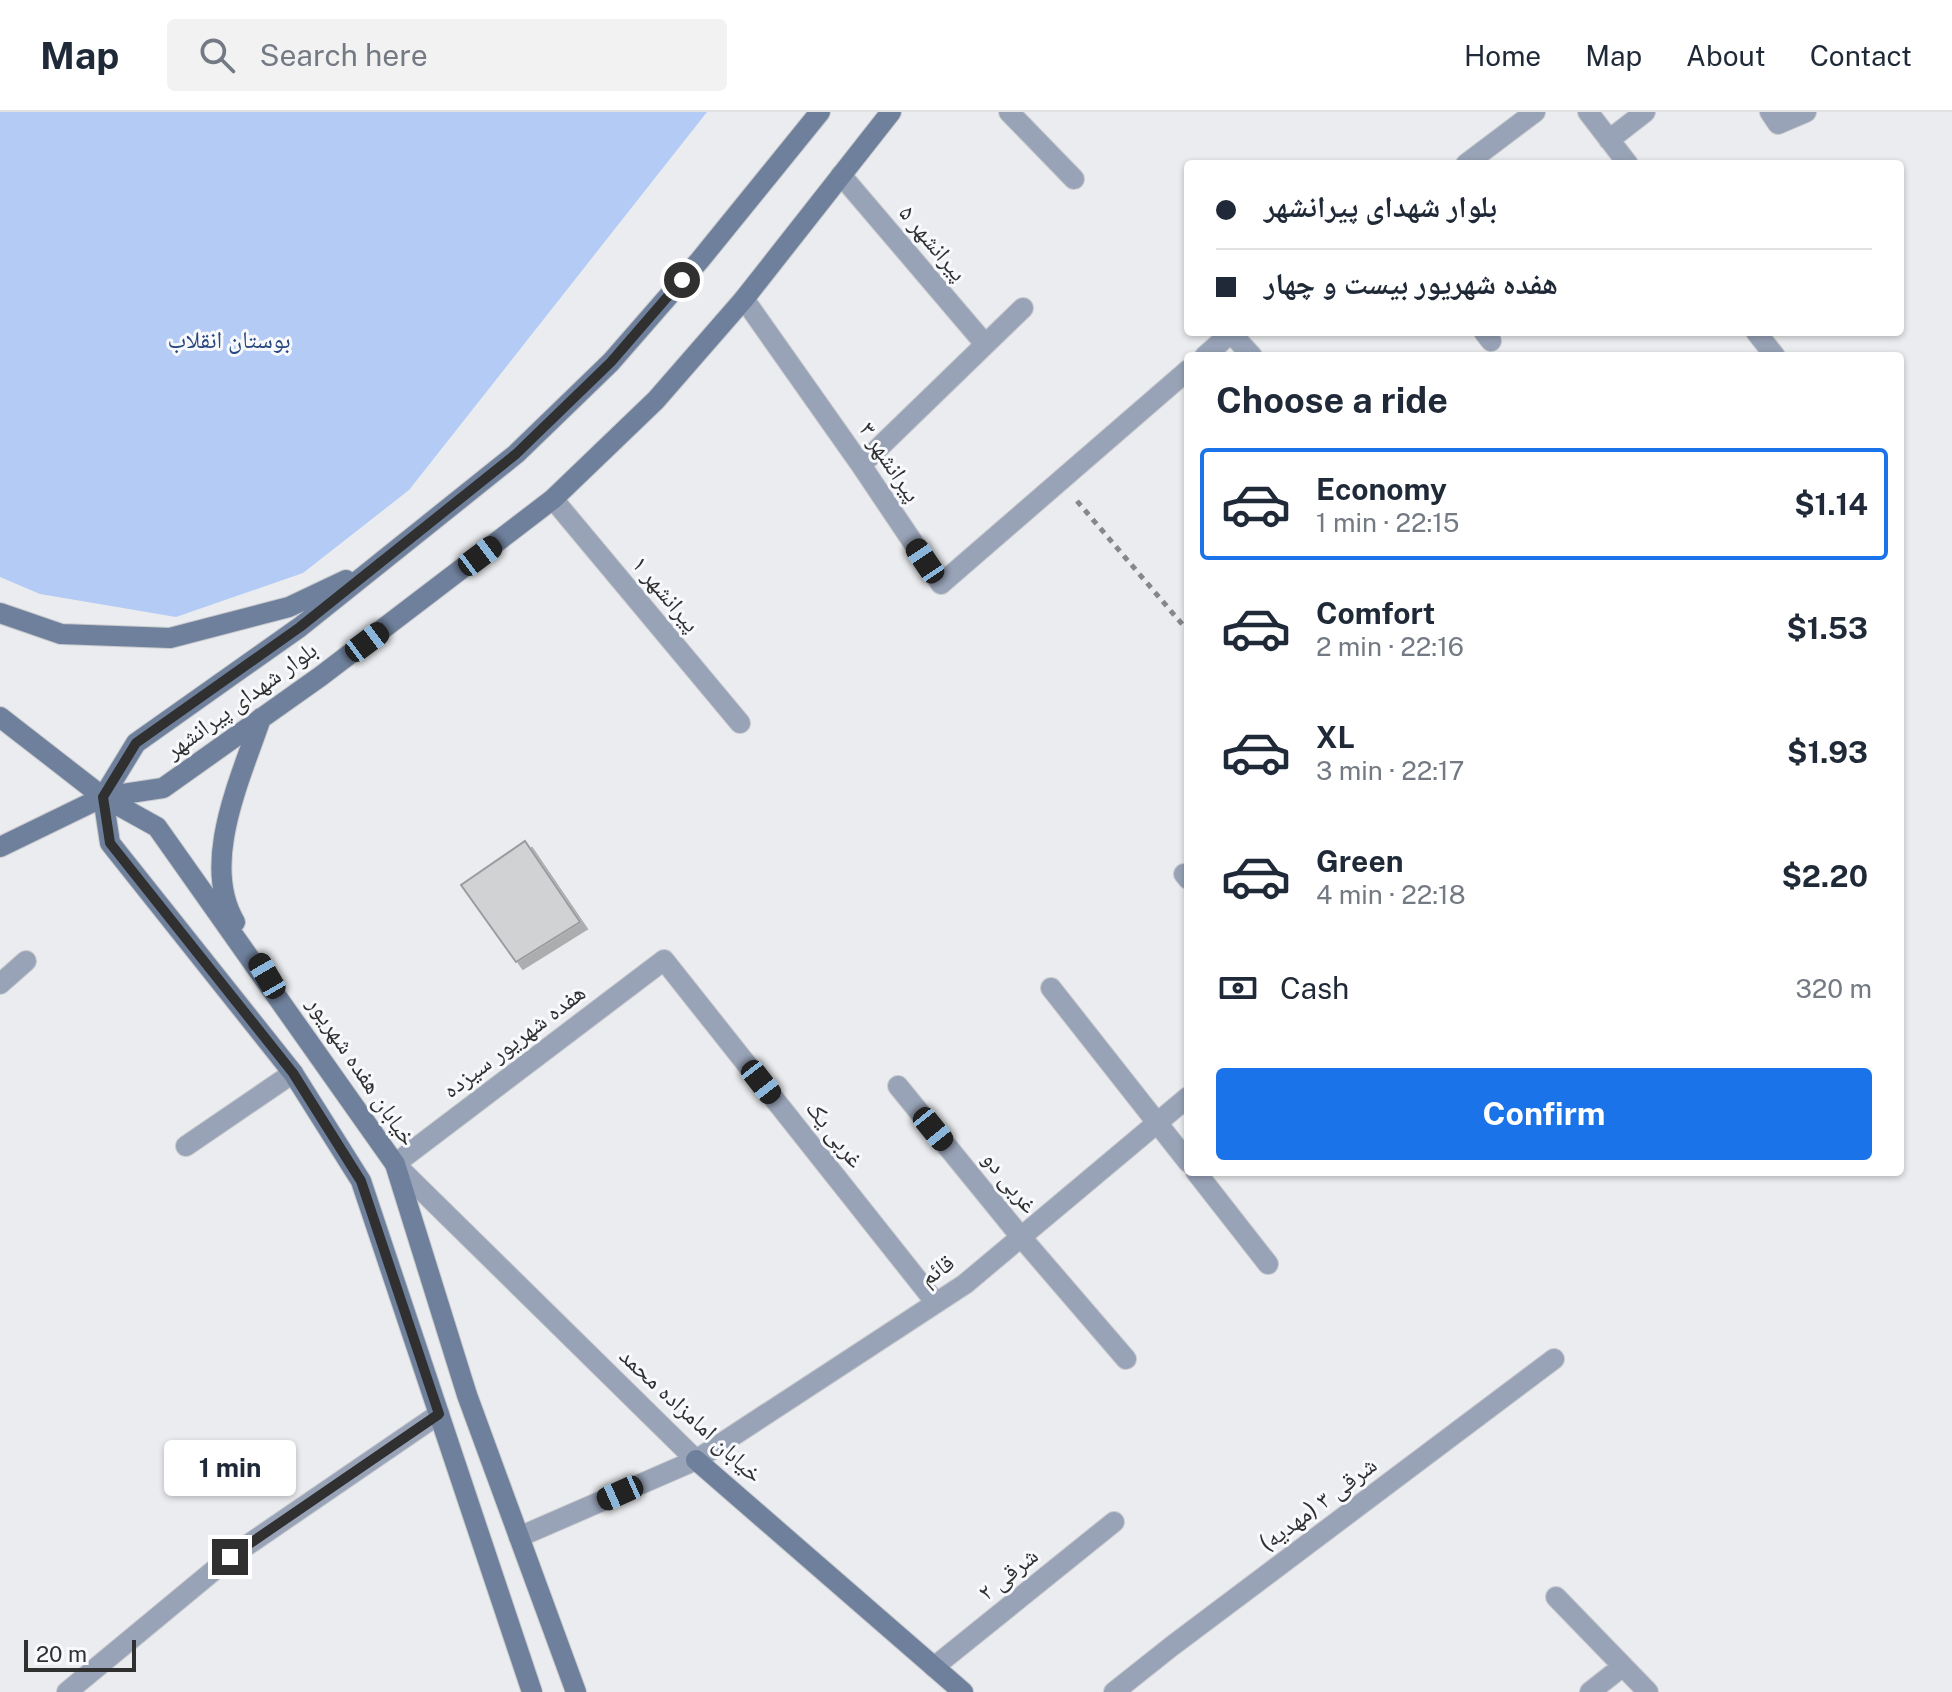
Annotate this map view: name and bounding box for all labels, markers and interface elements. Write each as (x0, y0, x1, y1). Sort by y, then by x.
search box (167, 19, 727, 91)
text: Map (40, 33, 119, 78)
icon: search (195, 33, 239, 77)
text: Search here (259, 37, 428, 73)
text: Home (1464, 39, 1541, 72)
text: Map (1585, 39, 1642, 72)
text: About (1686, 39, 1766, 72)
text: Contact (1810, 39, 1912, 72)
text: بلوار شهدای پیرانشهر (1264, 188, 1497, 224)
street label: پیرانشهر ۵ (893, 199, 973, 287)
route start (664, 262, 700, 298)
text: هفده شهریور بیست و چهار (1264, 265, 1558, 301)
park label: بوستان انقلاب (168, 325, 291, 354)
text: Choose a ride (1216, 379, 1448, 421)
street label: پیرانشهر ۳ (853, 416, 928, 507)
icon: car (1220, 468, 1292, 540)
text: Economy (1316, 471, 1447, 507)
text: $1.14 (1794, 486, 1868, 522)
text: 1 min · 22:15 (1316, 507, 1460, 538)
car (454, 532, 506, 580)
car (902, 534, 948, 588)
street label: پیرانشهر ۱ (626, 550, 706, 638)
icon: car (1220, 592, 1292, 664)
text: Comfort (1316, 595, 1435, 631)
text: $1.53 (1786, 610, 1868, 646)
car (341, 618, 393, 666)
text: 2 min · 22:16 (1316, 631, 1464, 662)
street label: بلوار شهدای پیرانشهر (158, 635, 322, 765)
icon: car (1220, 716, 1292, 788)
text: XL (1316, 719, 1355, 755)
text: $1.93 (1787, 734, 1868, 770)
text: 3 min · 22:17 (1316, 755, 1464, 786)
icon: car (1220, 840, 1292, 912)
text: Green (1316, 843, 1403, 879)
text: $2.20 (1781, 858, 1868, 894)
text: 4 min · 22:18 (1316, 879, 1465, 910)
car (245, 949, 289, 1003)
icon: cash (1216, 966, 1260, 1010)
text: Cash (1280, 970, 1349, 1006)
text: 320 m (1795, 973, 1872, 1004)
street label: هفده شهریور سیزده (436, 977, 591, 1103)
street label: خیابان هفده شهریور (301, 989, 423, 1151)
car (737, 1056, 785, 1108)
button: Confirm (1216, 1068, 1872, 1160)
street label: غربی یک (800, 1094, 871, 1173)
car (909, 1103, 957, 1155)
street label: غربی دو (976, 1145, 1044, 1219)
street label: قائم (914, 1248, 961, 1293)
street label: خیابان امامزاده محمد (614, 1341, 769, 1488)
callout: 1 min (164, 1441, 296, 1497)
street label: شرقی ۳ (مهدیه) (1253, 1450, 1382, 1557)
text: 1 min (199, 1452, 261, 1483)
car (593, 1472, 647, 1514)
route end (212, 1539, 248, 1575)
street label: شرقی ۲ (972, 1541, 1043, 1606)
scale bar (24, 1636, 136, 1672)
text: 20 m (36, 1641, 87, 1667)

